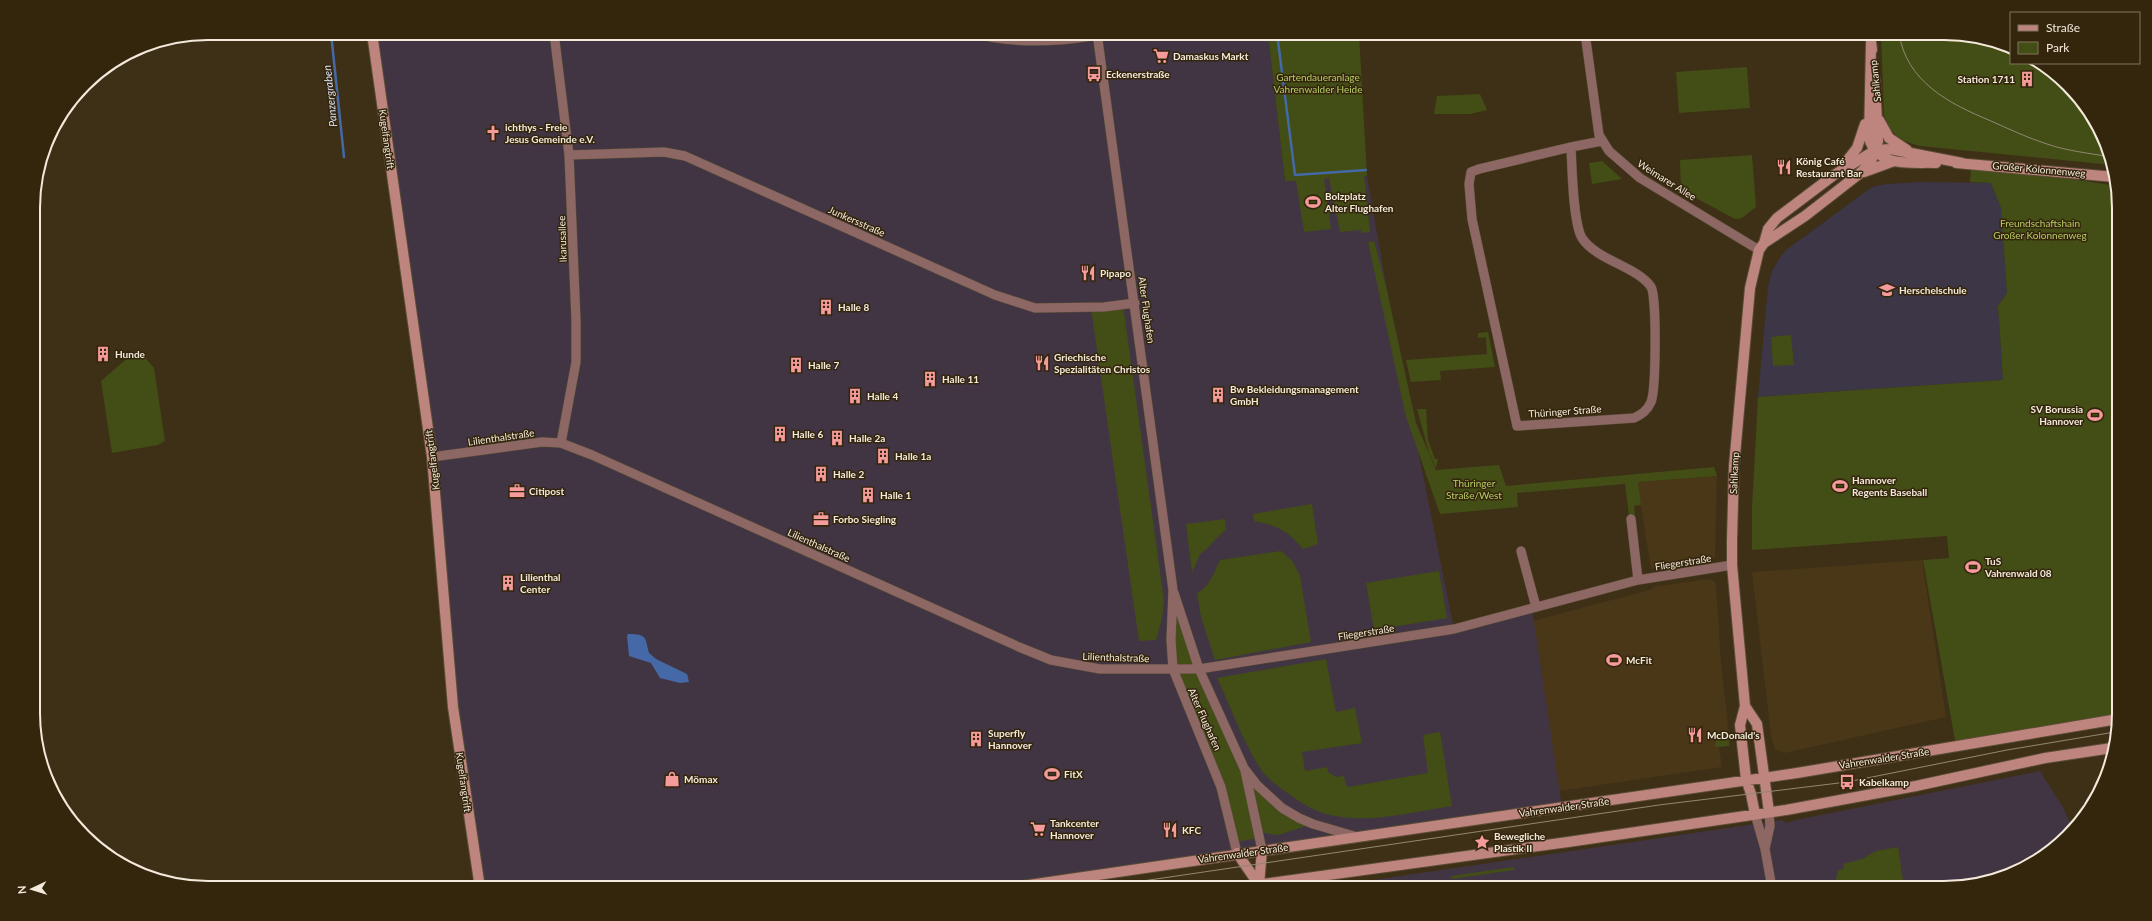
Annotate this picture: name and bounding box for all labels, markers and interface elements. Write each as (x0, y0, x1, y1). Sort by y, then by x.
legend (2010, 12, 2140, 64)
text: Straße (2046, 20, 2080, 35)
text: Park (2046, 40, 2070, 55)
supermarket icon: Damaskus Markt (1152, 47, 1170, 65)
place label: Damaskus Markt (1173, 50, 1249, 62)
street label: Sahlkamp (1867, 59, 1883, 103)
water label: Panzergraben (320, 64, 339, 128)
bus stop icon: Eckenerstraße (1085, 65, 1103, 83)
place label: Eckenerstraße (1106, 68, 1170, 80)
building icon: Station 1711 (2018, 70, 2036, 88)
park label: Gartendaueranlage Vahrenwalder Heide (1274, 71, 1362, 95)
place label: Station 1711 (1958, 73, 2015, 85)
street label: Kugelfangtrift (377, 108, 397, 170)
place label: ichthys - Freie Jesus Gemeinde e.V. (505, 121, 595, 145)
church icon: ichthys - Freie Jesus Gemeinde e.V. (484, 124, 502, 142)
place label: König Café Restaurant Bar (1796, 155, 1862, 179)
street label: Weimarer Allee (1635, 157, 1699, 203)
restaurant icon: König Café Restaurant Bar (1775, 158, 1793, 176)
street label: Großer Kolonnenweg (1992, 159, 2086, 179)
place label: Bolzplatz Alter Flughafen (1324, 190, 1394, 214)
sports icon: Bolzplatz Alter Flughafen (1304, 193, 1322, 211)
street label: Junkersstraße (827, 203, 887, 239)
street label: Ikarusallee (555, 216, 569, 262)
park label: Freundschaftshain Großer Kolonnenweg (1993, 217, 2087, 241)
restaurant icon: Pipapo (1079, 264, 1097, 282)
place label: Pipapo (1100, 267, 1131, 279)
street label: Alter Flughafen (1136, 276, 1158, 344)
school or university icon: Herschelschule (1878, 281, 1896, 299)
place label: Herschelschule (1899, 284, 1967, 296)
building icon: Halle 8 (817, 298, 835, 316)
place label: Halle 8 (838, 301, 869, 313)
building icon: Hunde (94, 345, 112, 363)
place label: Hunde (115, 348, 146, 360)
place label: Griechische Spezialitäten Christos (1054, 351, 1151, 375)
restaurant icon: Griechische Spezialitäten Christos (1033, 354, 1051, 372)
building icon: Halle 7 (787, 356, 805, 374)
place label: Halle 7 (808, 359, 839, 371)
building icon: Halle 11 (921, 370, 939, 388)
place label: Halle 11 (942, 373, 979, 385)
place label: Bw Bekleidungsmanagement GmbH (1230, 383, 1359, 407)
building icon: Bw Bekleidungsmanagement GmbH (1209, 386, 1227, 404)
building icon: Halle 4 (846, 387, 864, 405)
place label: Halle 4 (867, 390, 898, 402)
street label: Thüringer Straße (1528, 402, 1602, 420)
place label: SV Borussia Hannover (2031, 403, 2083, 427)
sports icon: SV Borussia Hannover (2086, 406, 2104, 424)
building icon: Halle 6 (771, 425, 789, 443)
street label: Lilienthalstraße (467, 426, 535, 448)
place label: Halle 6 (792, 428, 823, 440)
street label: Kugelfangtrift (422, 429, 442, 491)
building icon: Halle 2a (828, 429, 846, 447)
place label: Halle 2a (849, 432, 885, 444)
building icon: Halle 1a (874, 447, 892, 465)
place label: Halle 1a (895, 450, 931, 462)
street label: Sahlkamp (1727, 451, 1741, 494)
building icon: Halle 2 (812, 465, 830, 483)
place label: Halle 2 (833, 468, 864, 480)
place label: Hannover Regents Baseball (1852, 474, 1927, 498)
park label: Thüringer Straße/West (1446, 477, 1502, 501)
sports icon: Hannover Regents Baseball (1831, 477, 1849, 495)
office icon: Citipost (508, 482, 526, 500)
place label: Citipost (529, 485, 564, 497)
building icon: Halle 1 (859, 486, 877, 504)
place label: Halle 1 (880, 489, 911, 501)
office icon: Forbo Siegling (812, 510, 830, 528)
place label: Forbo Siegling (833, 513, 897, 525)
street label: Lilienthalstraße (786, 526, 852, 564)
street label: Fliegerstraße (1654, 552, 1712, 572)
place label: TuS Vahrenwald 08 (1984, 555, 2052, 579)
sports icon: TuS Vahrenwald 08 (1964, 558, 1982, 576)
place label: Lilienthal Center (520, 571, 561, 595)
building icon: Lilienthal Center (499, 574, 517, 592)
street label: Fliegerstraße (1337, 622, 1395, 642)
street label: Lilienthalstraße (1082, 650, 1150, 664)
sports icon: McFit (1605, 651, 1623, 669)
place label: McFit (1626, 654, 1652, 666)
street label: Alter Flughafen (1186, 686, 1224, 752)
restaurant icon: McDonald's (1686, 726, 1704, 744)
place label: Superfly Hannover (988, 727, 1032, 751)
place label: McDonald's (1707, 729, 1760, 741)
building icon: Superfly Hannover (967, 730, 985, 748)
street label: Vahrenwalder Straße (1838, 745, 1930, 771)
street label: Kugelfangtrift (454, 751, 474, 813)
sports icon: FitX (1043, 765, 1061, 783)
place label: FitX (1064, 768, 1083, 780)
shop icon: Mömax (663, 770, 681, 788)
place label: Mömax (684, 773, 718, 785)
bus stop icon: Kabelkamp (1838, 773, 1856, 791)
place label: Kabelkamp (1859, 776, 1909, 788)
street label: Vahrenwalder Straße (1518, 795, 1610, 819)
place label: Tankcenter Hannover (1050, 817, 1099, 841)
supermarket icon: Tankcenter Hannover (1029, 820, 1047, 838)
restaurant icon: KFC (1161, 821, 1179, 839)
place label: KFC (1182, 824, 1201, 836)
place label: Bewegliche Plastik II (1494, 830, 1546, 854)
place icon: Bewegliche Plastik II (1473, 833, 1491, 851)
street label: Vahrenwalder Straße (1197, 841, 1289, 865)
north arrow (12, 869, 52, 909)
text: N (15, 885, 28, 894)

